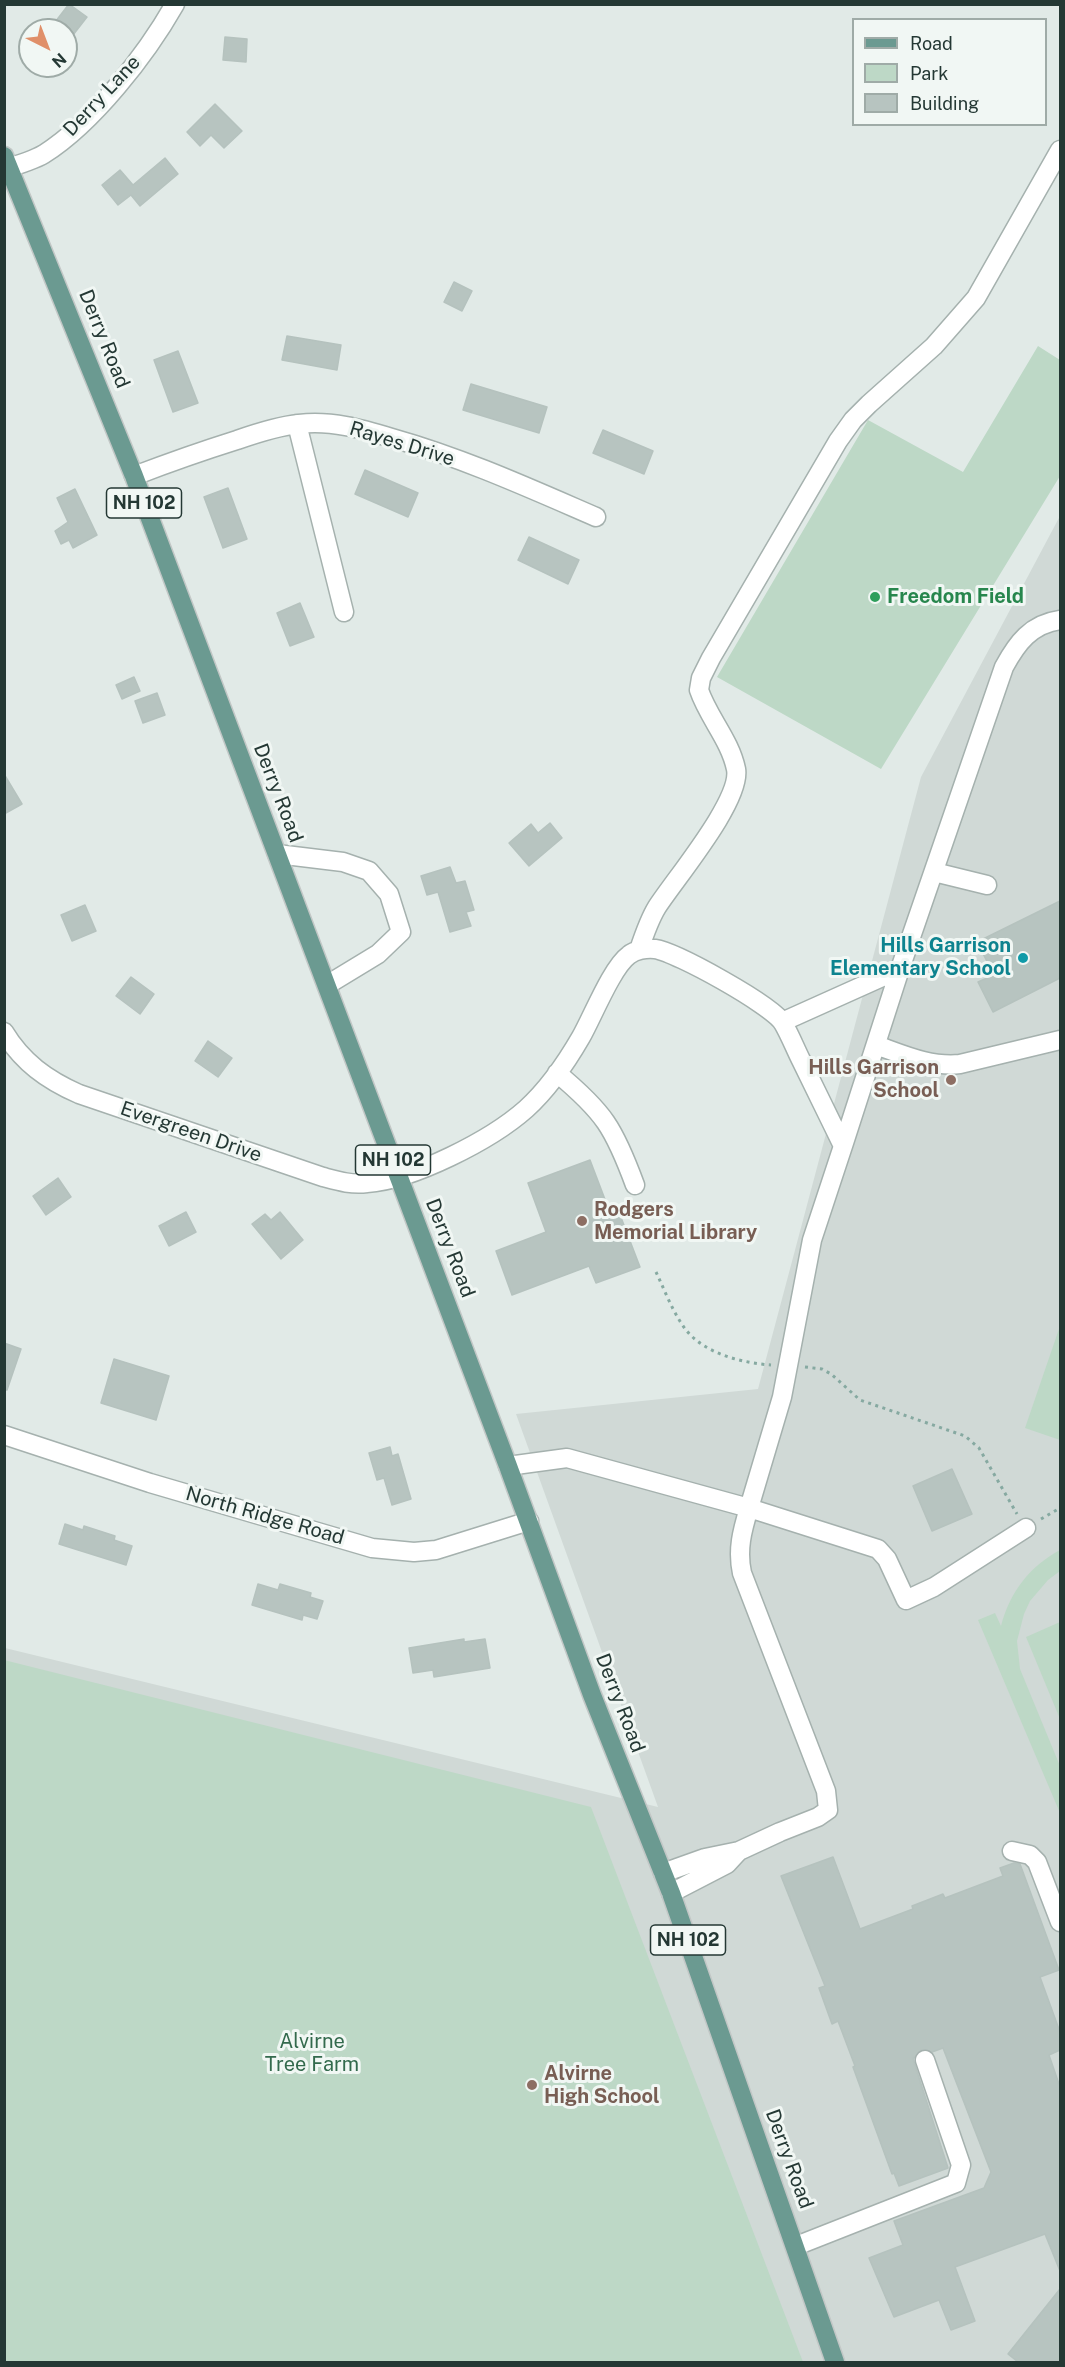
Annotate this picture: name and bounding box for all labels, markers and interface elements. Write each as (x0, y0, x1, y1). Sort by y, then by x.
north arrow (18, 18, 78, 78)
legend (852, 18, 1047, 126)
text: Road (910, 33, 953, 54)
text: N (48, 49, 70, 72)
street label: Derry Lane (59, 51, 145, 141)
text: Park (910, 63, 948, 84)
text: Building (910, 93, 979, 114)
street label: Derry Road (73, 286, 135, 392)
street label: Rayes Drive (347, 417, 457, 471)
road number: NH 102 (106, 488, 182, 518)
place label: Freedom Field (887, 585, 1024, 609)
marker: Freedom Field (868, 590, 882, 604)
street label: Derry Road (248, 740, 308, 846)
place label: Hills Garrison Elementary School (830, 934, 1011, 981)
marker: Hills Garrison Elementary School (1016, 951, 1030, 965)
place label: Hills Garrison School (808, 1056, 939, 1103)
marker: Hills Garrison School (944, 1073, 958, 1087)
street label: Evergreen Drive (117, 1097, 265, 1167)
road number: NH 102 (356, 1145, 430, 1175)
street label: Derry Road (420, 1195, 480, 1301)
place label: Rodgers Memorial Library (594, 1198, 757, 1245)
marker: Rodgers Memorial Library (575, 1214, 589, 1228)
street label: North Ridge Road (183, 1482, 347, 1550)
street label: Derry Road (590, 1650, 650, 1756)
road number: NH 102 (650, 1925, 726, 1955)
park label: Alvirne Tree Farm (265, 2030, 359, 2077)
place label: Alvirne High School (544, 2062, 660, 2109)
marker: Alvirne High School (525, 2078, 539, 2092)
street label: Derry Road (760, 2106, 818, 2212)

